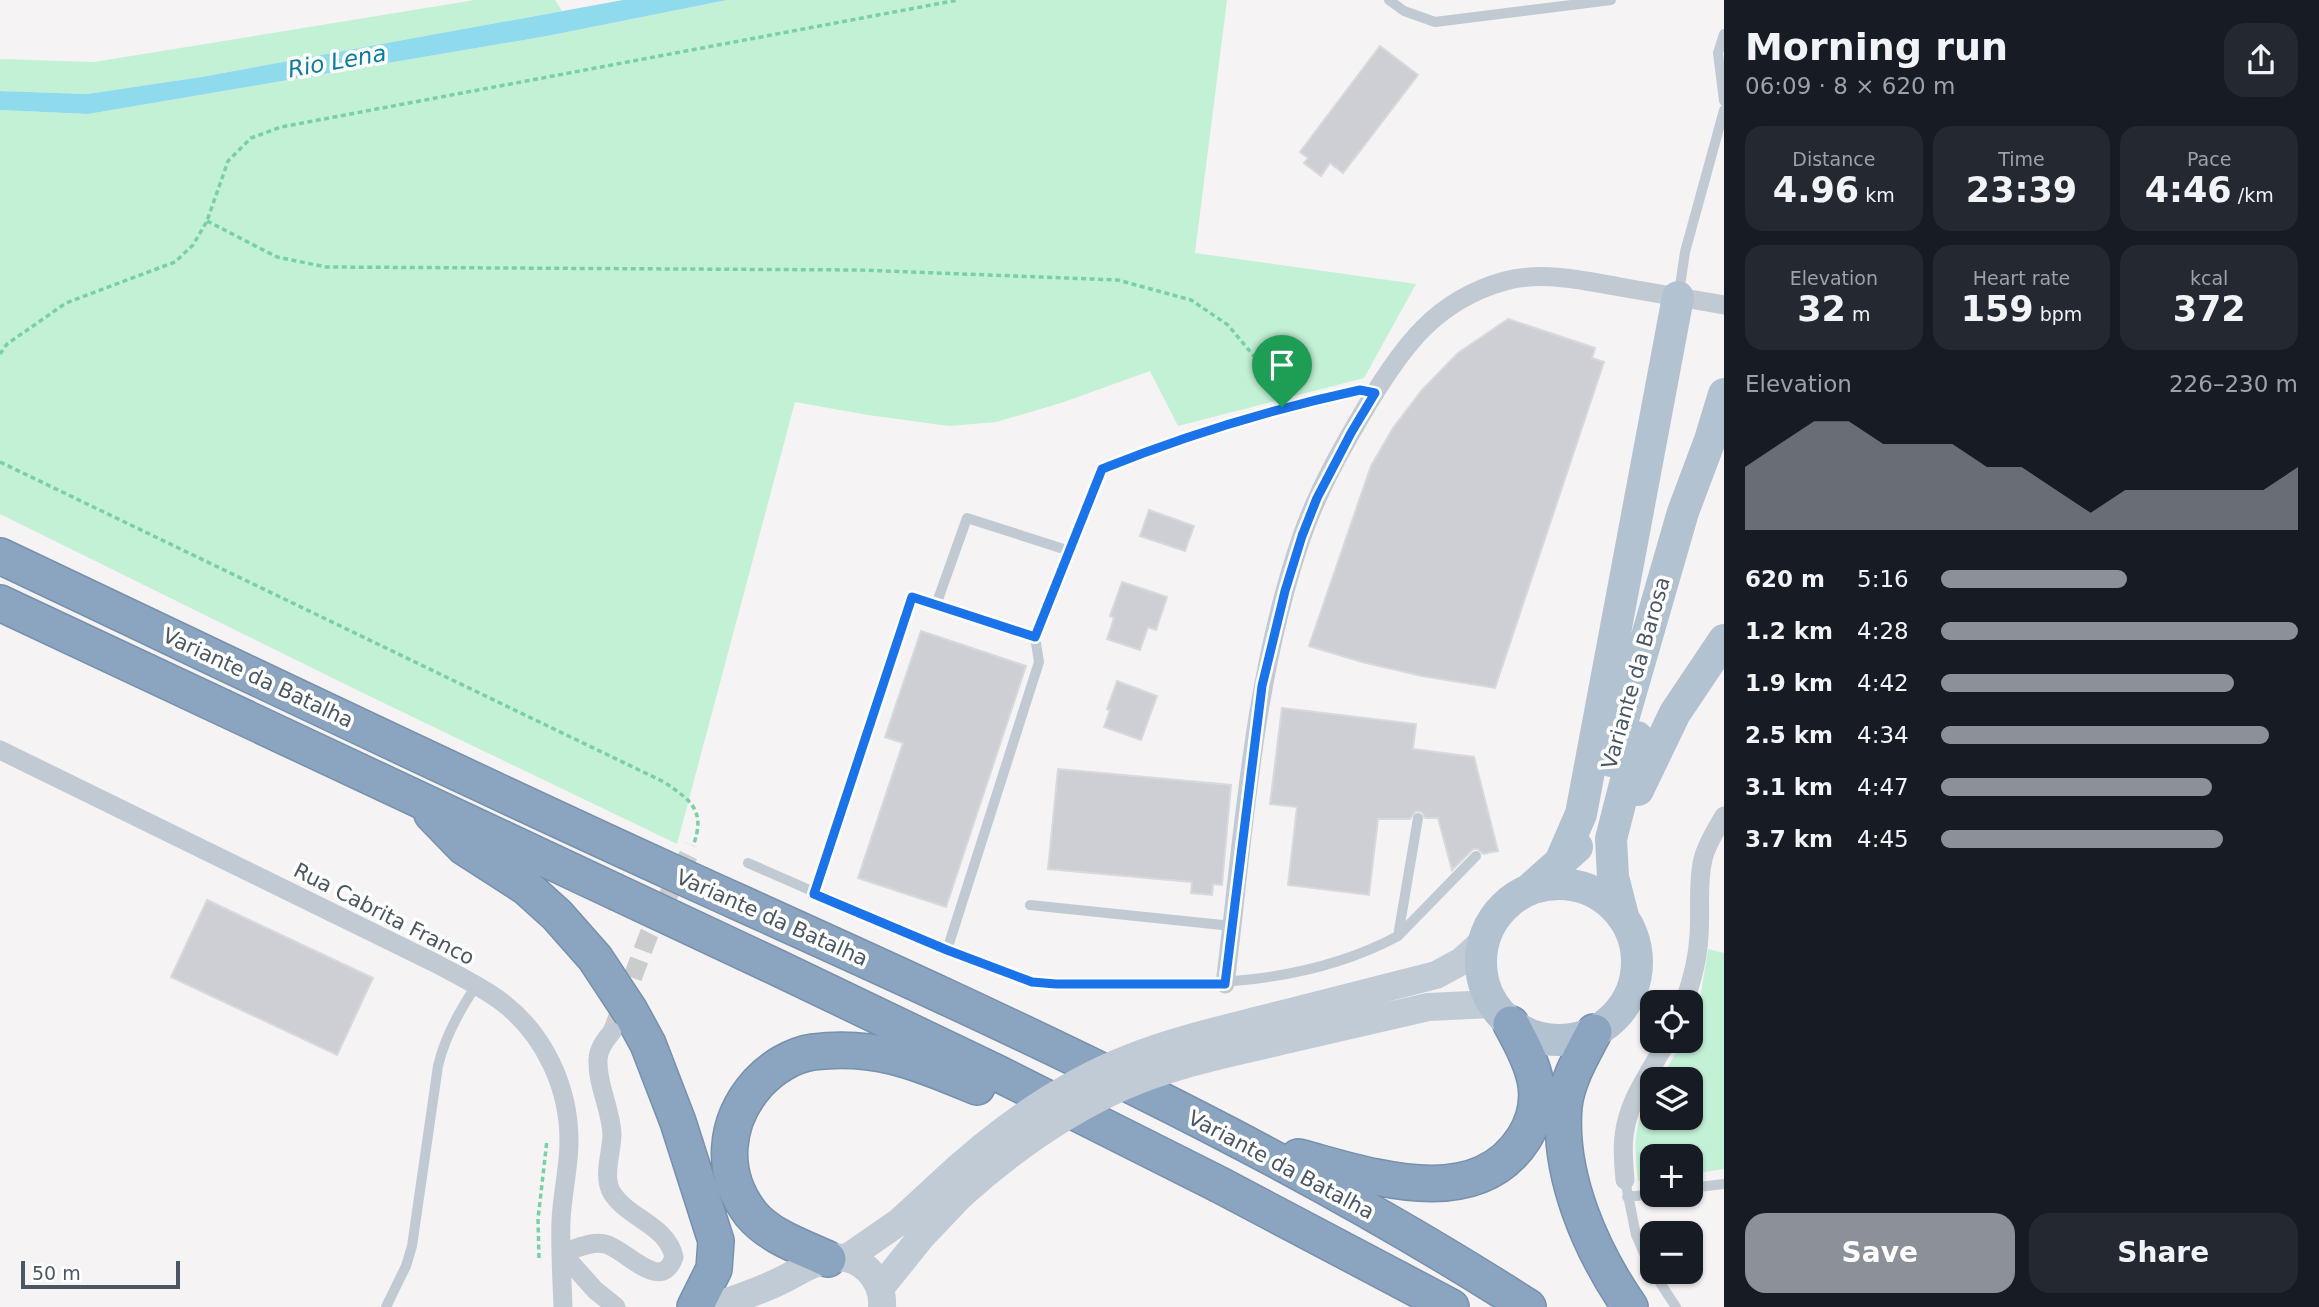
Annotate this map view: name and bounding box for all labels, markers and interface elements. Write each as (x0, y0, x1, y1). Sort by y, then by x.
button: share (2224, 23, 2298, 97)
text: Morning run (1745, 25, 2008, 69)
water label: Rio Lena (286, 40, 388, 82)
text: 06:09 · 8 × 620 m (1745, 73, 1955, 99)
text: Distance (1792, 148, 1875, 170)
text: Time (1998, 148, 2045, 170)
text: Pace (2187, 148, 2231, 170)
text: 4.96 (1773, 170, 1859, 210)
text: 23:39 (1966, 170, 2077, 210)
text: 4:46 (2145, 170, 2232, 210)
text: km (1859, 184, 1895, 206)
text: /km (2232, 184, 2274, 206)
text: Elevation (1790, 267, 1878, 289)
text: Heart rate (1973, 267, 2070, 289)
text: kcal (2190, 267, 2228, 289)
text: 32 (1797, 289, 1846, 329)
text: 159 (1961, 289, 2034, 329)
text: 372 (2173, 289, 2246, 329)
text: m (1846, 303, 1870, 325)
text: bpm (2034, 303, 2082, 325)
pin (1252, 335, 1312, 407)
icon: arrive (1263, 346, 1301, 384)
text: Elevation (1745, 371, 1852, 397)
text: 226–230 m (2169, 371, 2298, 397)
text: 620 m (1745, 566, 1825, 592)
text: 5:16 (1857, 566, 1909, 592)
street label: Variante da Barosa (1597, 574, 1675, 772)
text: 1.2 km (1745, 618, 1833, 644)
text: 4:28 (1857, 618, 1909, 644)
street label: Variante da Batalha (159, 623, 357, 733)
text: 1.9 km (1745, 670, 1833, 696)
text: 4:42 (1857, 670, 1909, 696)
text: 2.5 km (1745, 722, 1833, 748)
text: 4:34 (1857, 722, 1909, 748)
text: 3.1 km (1745, 774, 1833, 800)
text: 4:47 (1857, 774, 1909, 800)
text: 3.7 km (1745, 826, 1833, 852)
text: 4:45 (1857, 826, 1909, 852)
street label: Rua Cabrita Franco (290, 858, 478, 970)
street label: Variante da Batalha (672, 865, 872, 971)
map controls (1640, 990, 1703, 1284)
button: locate (1640, 990, 1703, 1053)
button: layers (1640, 1067, 1703, 1130)
street label: Variante da Batalha (1184, 1106, 1378, 1224)
button: + (1640, 1144, 1703, 1207)
button: Save (1745, 1213, 2015, 1293)
button: Share (2029, 1213, 2298, 1293)
button: − (1640, 1221, 1703, 1284)
scale bar (21, 1258, 180, 1290)
text: 50 m (32, 1262, 81, 1284)

